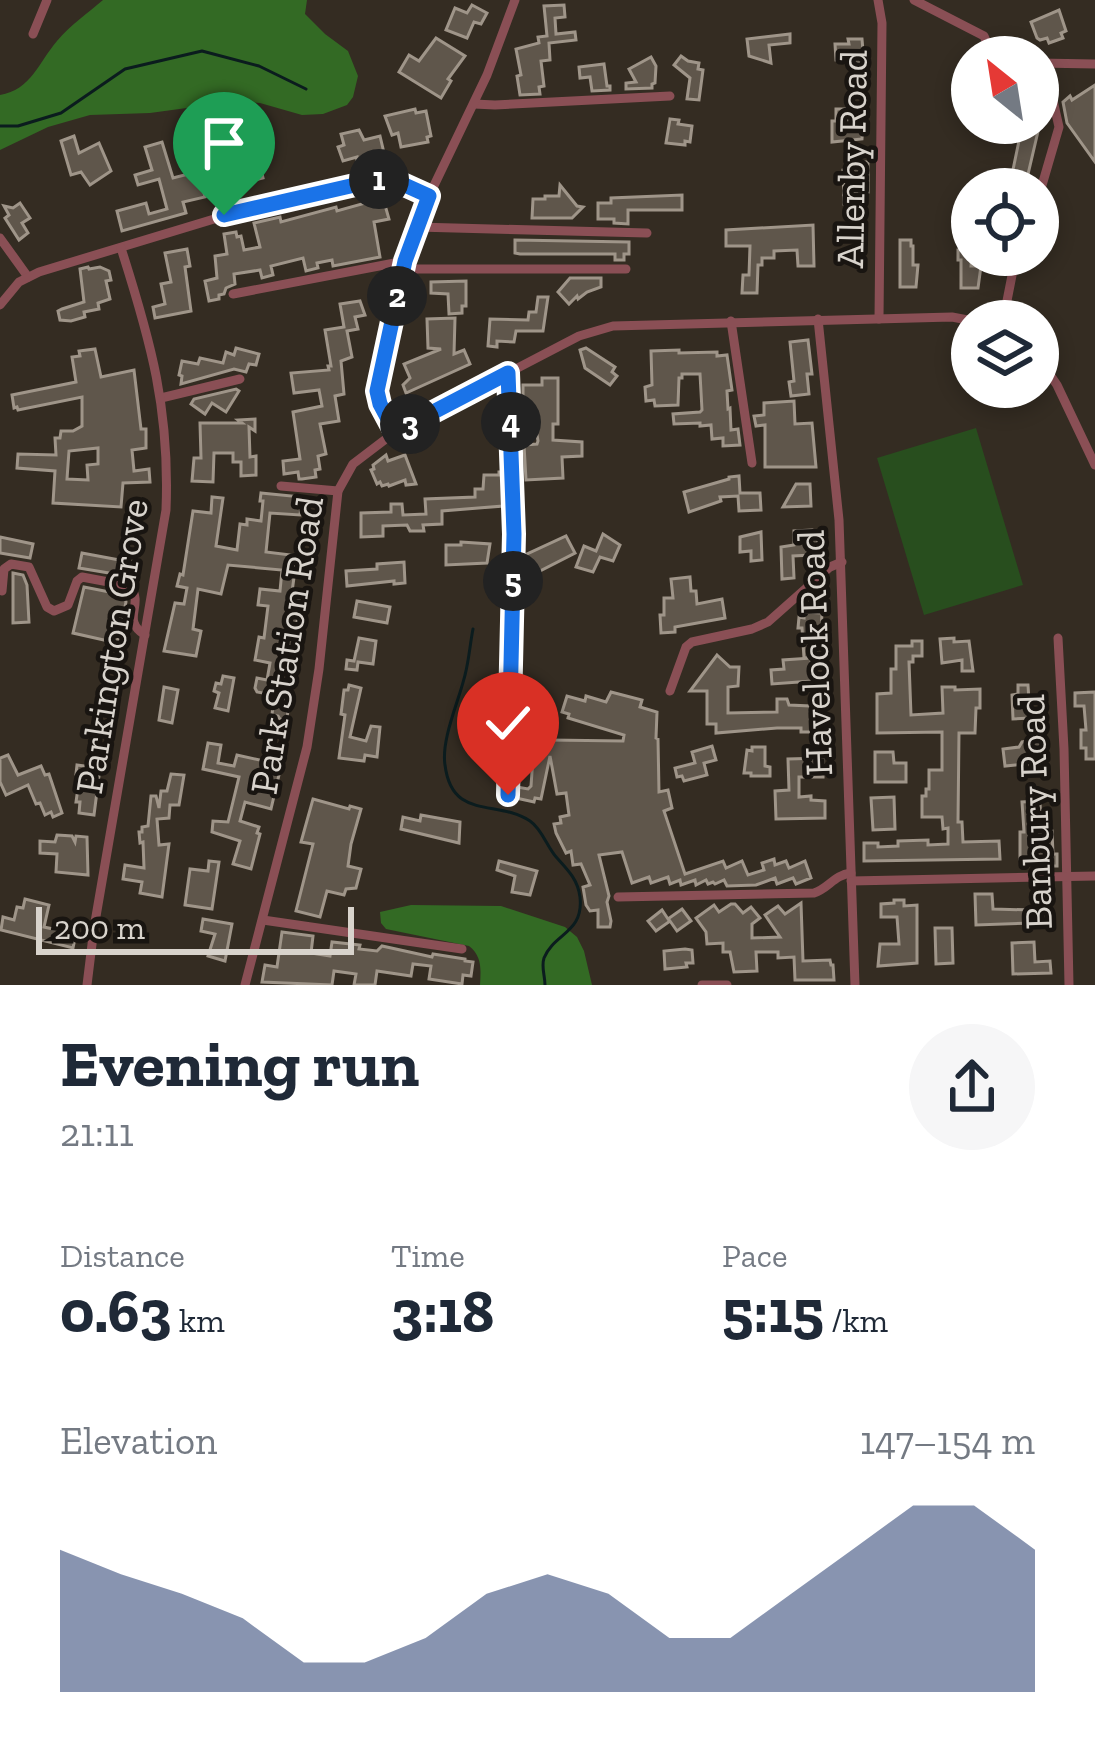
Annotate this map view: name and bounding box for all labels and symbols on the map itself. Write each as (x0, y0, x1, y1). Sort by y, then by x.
north arrow (951, 36, 1059, 144)
street label: Allenby Road (826, 49, 877, 269)
pin (173, 92, 275, 215)
pin: 1 (349, 149, 409, 209)
pin: 2 (367, 266, 427, 326)
pin: 4 (481, 392, 541, 452)
pin: 3 (380, 394, 440, 454)
street label: Park Station Road (240, 493, 333, 797)
street label: Parkington Grove (65, 495, 158, 797)
street label: Havelock Road (787, 529, 842, 777)
pin: 5 (483, 551, 543, 611)
pin (457, 672, 559, 795)
street label: Banbury Road (1007, 693, 1062, 930)
scale bar (36, 901, 354, 954)

